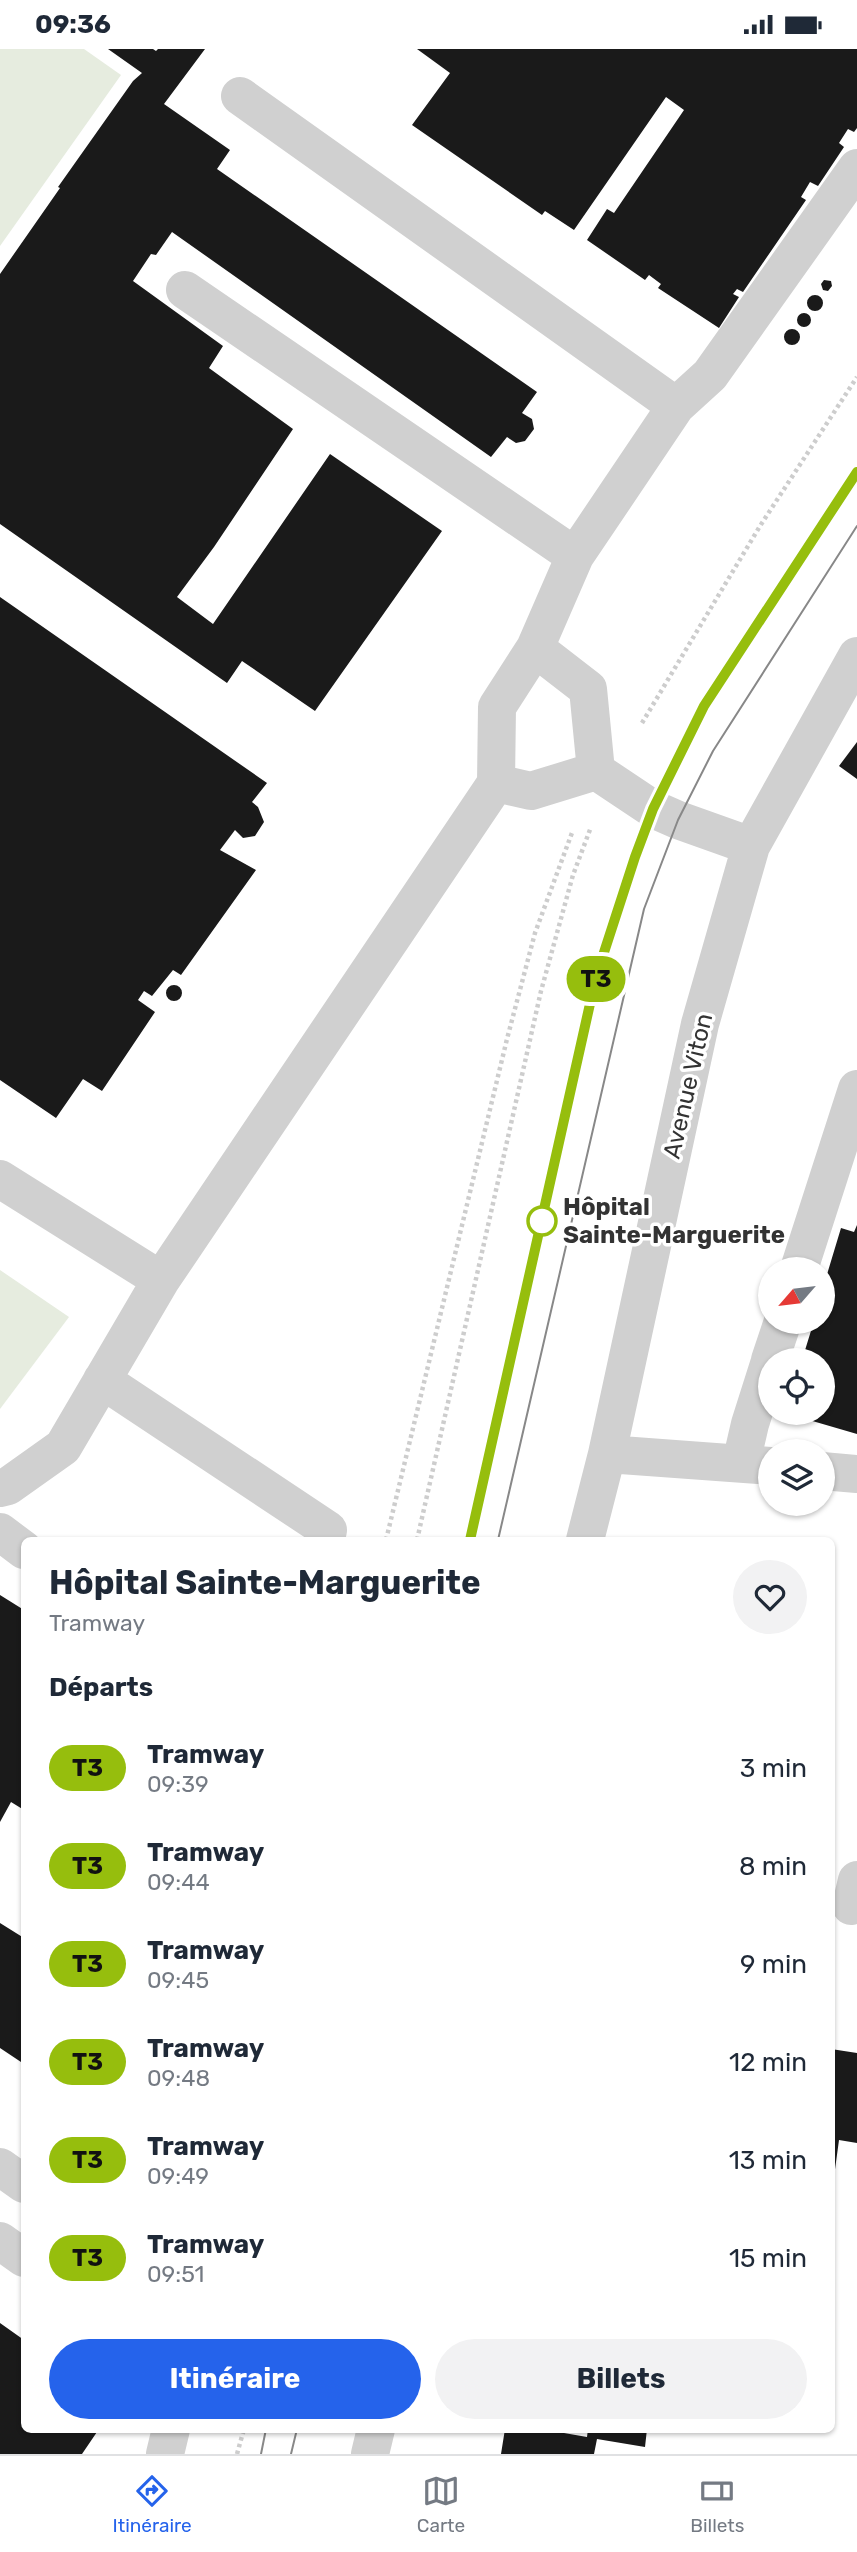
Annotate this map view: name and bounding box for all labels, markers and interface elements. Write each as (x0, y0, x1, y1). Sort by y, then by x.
text: 09:36 (35, 9, 111, 40)
line badge: T3 (564, 956, 628, 1002)
text: T3 (581, 965, 611, 993)
street label: Avenue Viton (658, 1011, 718, 1161)
place label: Hôpital Sainte-Marguerite (563, 1193, 785, 1249)
marker: Hôpital Sainte-Marguerite (527, 1206, 557, 1236)
north arrow (758, 1257, 835, 1333)
map controls (758, 1257, 835, 1516)
button: locate (758, 1348, 835, 1425)
button: layers (758, 1439, 835, 1516)
button: heart (733, 1560, 807, 1634)
text: Hôpital Sainte-Marguerite (49, 1563, 481, 1602)
text: Tramway (49, 1609, 145, 1637)
text: Départs (49, 1672, 153, 1703)
text: Tramway (147, 1739, 264, 1770)
text: 3 min (740, 1753, 807, 1784)
text: T3 (72, 1754, 103, 1782)
text: 09:39 (147, 1770, 209, 1798)
text: Tramway (147, 1837, 264, 1868)
text: 8 min (739, 1851, 807, 1882)
text: T3 (72, 1852, 103, 1880)
text: 09:44 (147, 1868, 210, 1896)
text: Tramway (147, 1935, 264, 1966)
text: 9 min (740, 1949, 807, 1980)
text: T3 (72, 1950, 103, 1978)
text: 09:45 (147, 1966, 209, 1994)
text: Tramway (147, 2033, 264, 2064)
text: 12 min (729, 2047, 807, 2078)
text: T3 (72, 2048, 103, 2076)
text: 09:48 (147, 2064, 210, 2092)
text: Tramway (147, 2131, 264, 2162)
text: 13 min (729, 2145, 807, 2176)
text: T3 (72, 2146, 103, 2174)
text: 09:49 (147, 2162, 209, 2190)
text: Tramway (147, 2229, 264, 2260)
text: 15 min (729, 2243, 807, 2274)
text: T3 (72, 2244, 103, 2272)
text: 09:51 (147, 2260, 204, 2288)
button: Itinéraire (49, 2339, 421, 2419)
button: Billets (435, 2339, 807, 2419)
tab: Itinéraire (113, 2472, 192, 2537)
tab: Carte (417, 2472, 465, 2537)
tab: Billets (690, 2472, 744, 2537)

